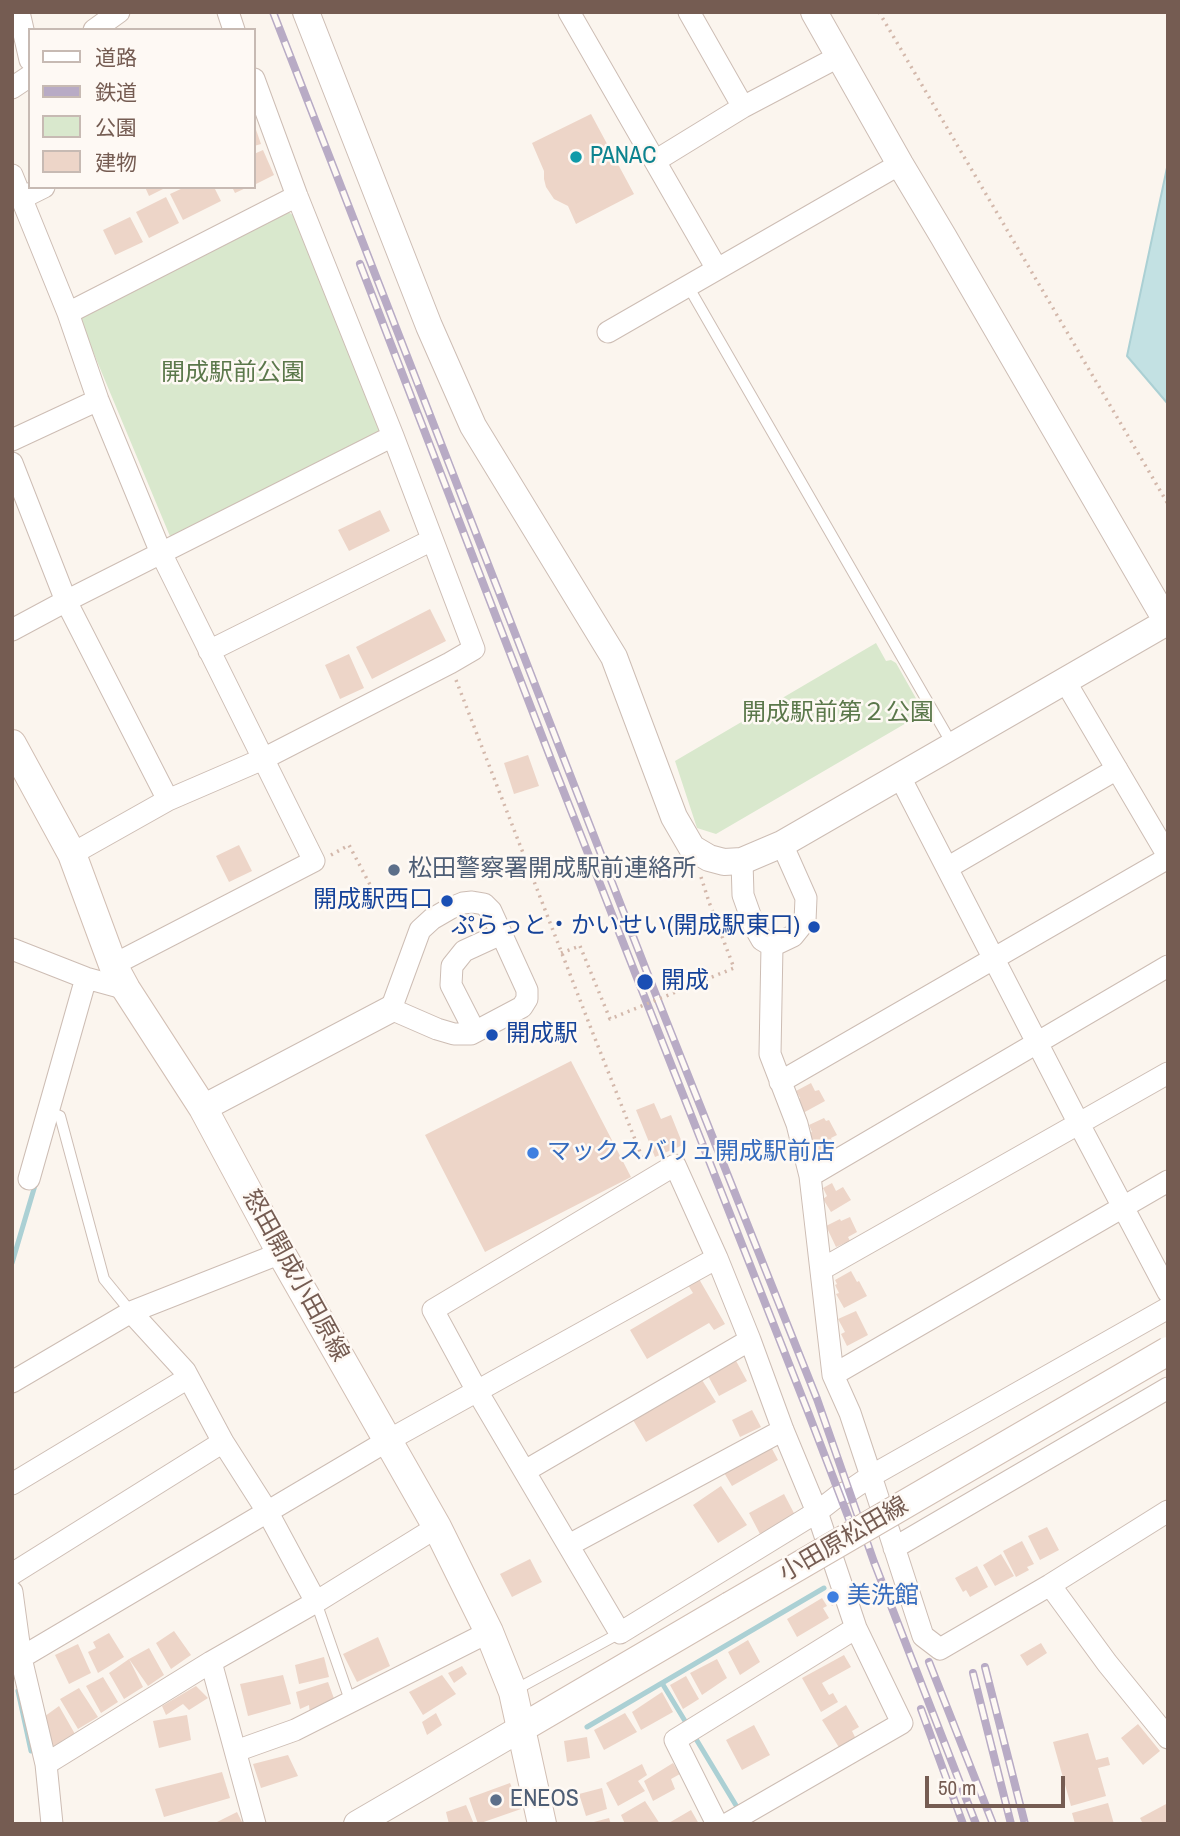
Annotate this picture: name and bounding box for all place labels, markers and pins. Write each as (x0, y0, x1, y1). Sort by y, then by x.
place label: PANAC (590, 143, 656, 171)
marker: PANAC (568, 149, 584, 165)
place label: 松田警察署開成駅前連絡所 (408, 856, 696, 884)
marker: 松田警察署開成駅前連絡所 (386, 862, 402, 878)
place label: 開成駅西口 (313, 887, 433, 915)
marker: 開成駅西口 (439, 893, 455, 909)
place label: ぷらっと・かいせい(開成駅東口) (451, 913, 800, 941)
marker: ぷらっと・かいせい(開成駅東口) (806, 919, 822, 935)
place label: 開成 (661, 968, 709, 996)
marker: 開成 (635, 972, 655, 992)
place label: 開成駅 (506, 1021, 578, 1049)
marker: 開成駅 (484, 1027, 500, 1043)
place label: マックスバリュ開成駅前店 (547, 1139, 835, 1167)
marker: マックスバリュ開成駅前店 (525, 1145, 541, 1161)
place label: 美洗館 (847, 1583, 919, 1611)
marker: 美洗館 (825, 1589, 841, 1605)
place label: ENEOS (510, 1786, 579, 1814)
marker: ENEOS (488, 1792, 504, 1808)

